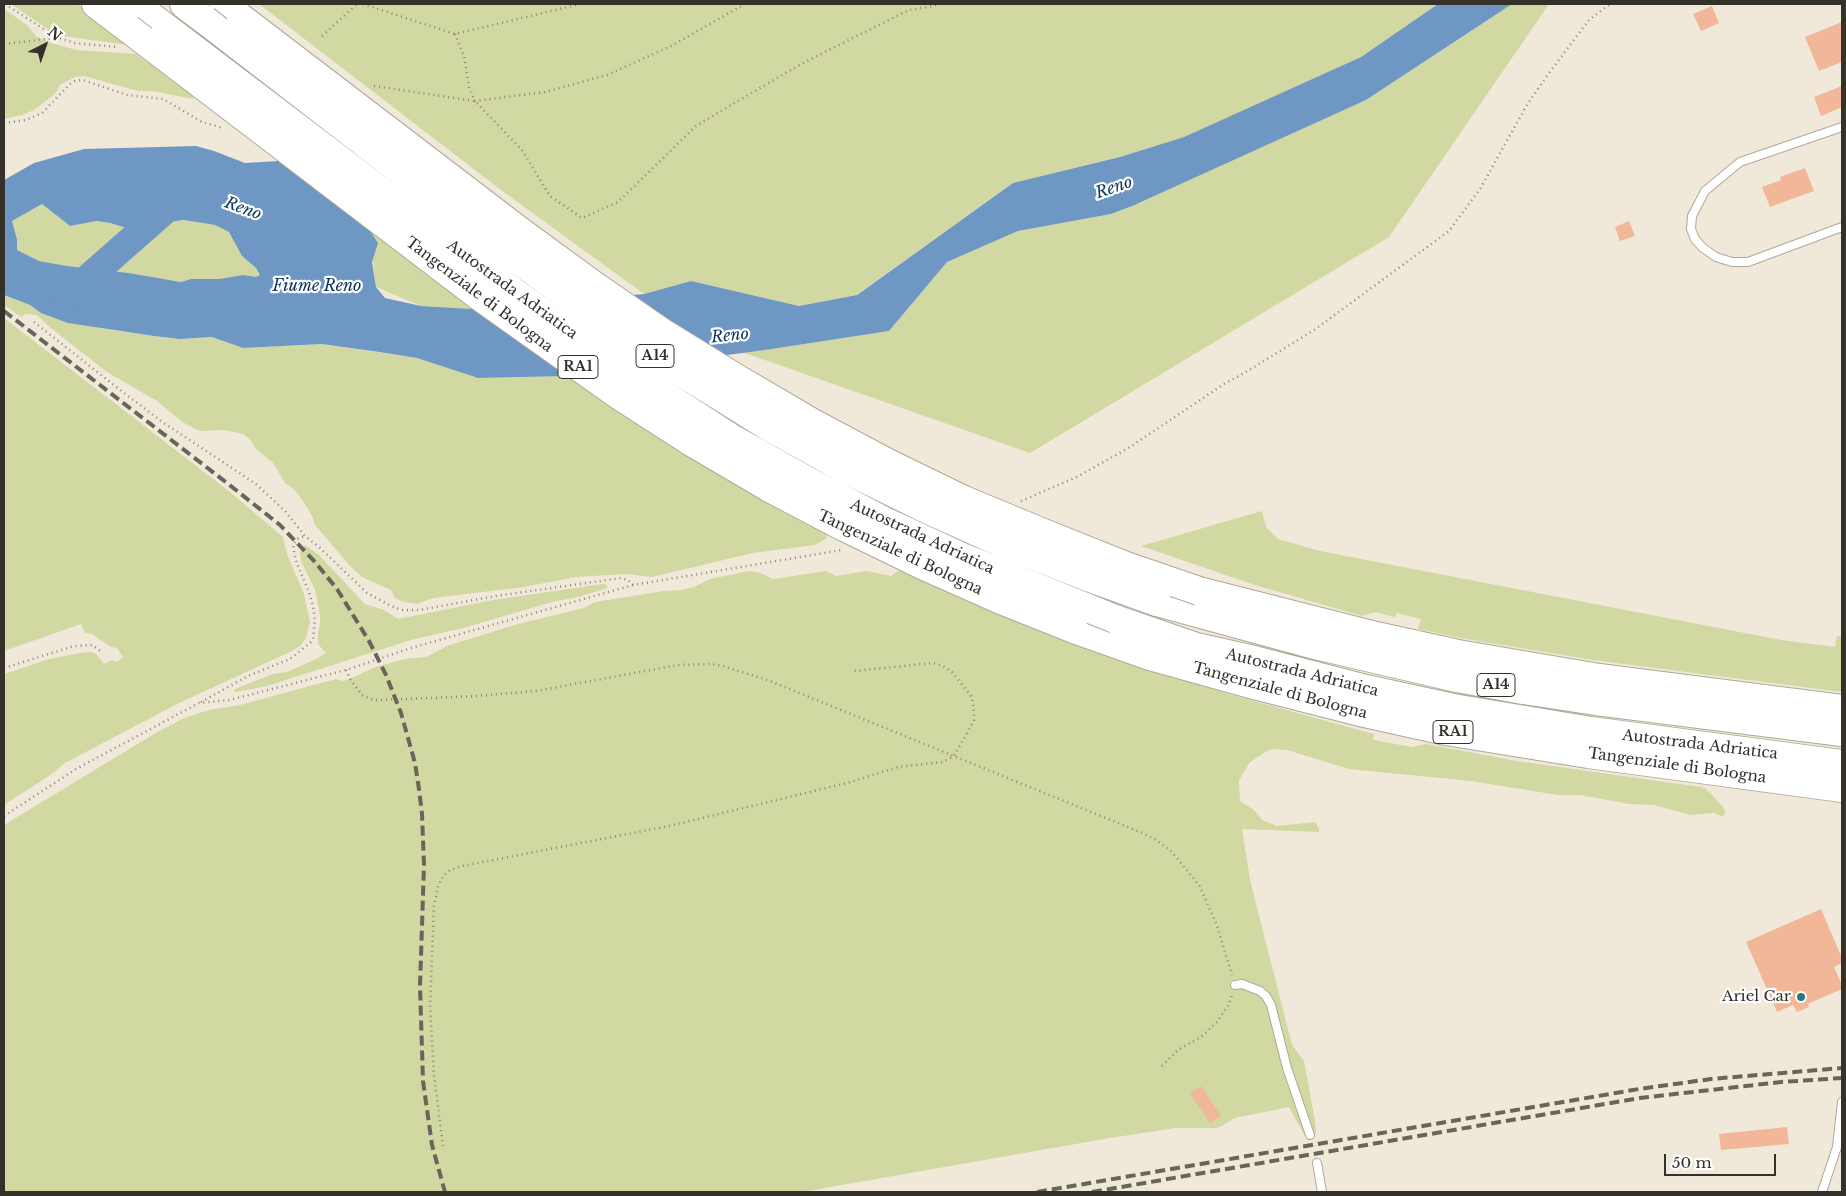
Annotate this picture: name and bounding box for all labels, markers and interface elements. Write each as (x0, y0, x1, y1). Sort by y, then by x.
north arrow (20, 20, 70, 70)
text: N (44, 23, 66, 45)
water label: Reno (1093, 173, 1135, 203)
water label: Reno (222, 194, 264, 224)
street label: Tangenziale di Bologna (402, 234, 556, 356)
street label: Autostrada Adriatica (443, 237, 581, 343)
water label: Fiume Reno (273, 276, 361, 296)
water label: Reno (710, 324, 750, 348)
road number: A14 (636, 344, 674, 368)
road number: RA1 (558, 356, 598, 378)
street label: Autostrada Adriatica (847, 496, 997, 578)
street label: Tangenziale di Bologna (815, 507, 985, 599)
street label: Autostrada Adriatica (1224, 645, 1380, 701)
street label: Tangenziale di Bologna (1191, 659, 1369, 723)
road number: A14 (1477, 674, 1515, 696)
road number: RA1 (1433, 720, 1473, 744)
street label: Autostrada Adriatica (1621, 727, 1779, 763)
street label: Tangenziale di Bologna (1587, 745, 1767, 787)
place label: Ariel Car (1722, 988, 1791, 1006)
marker: Ariel Car (1795, 991, 1807, 1003)
scale bar (1666, 1144, 1778, 1176)
text: 50 m (1672, 1153, 1712, 1172)

